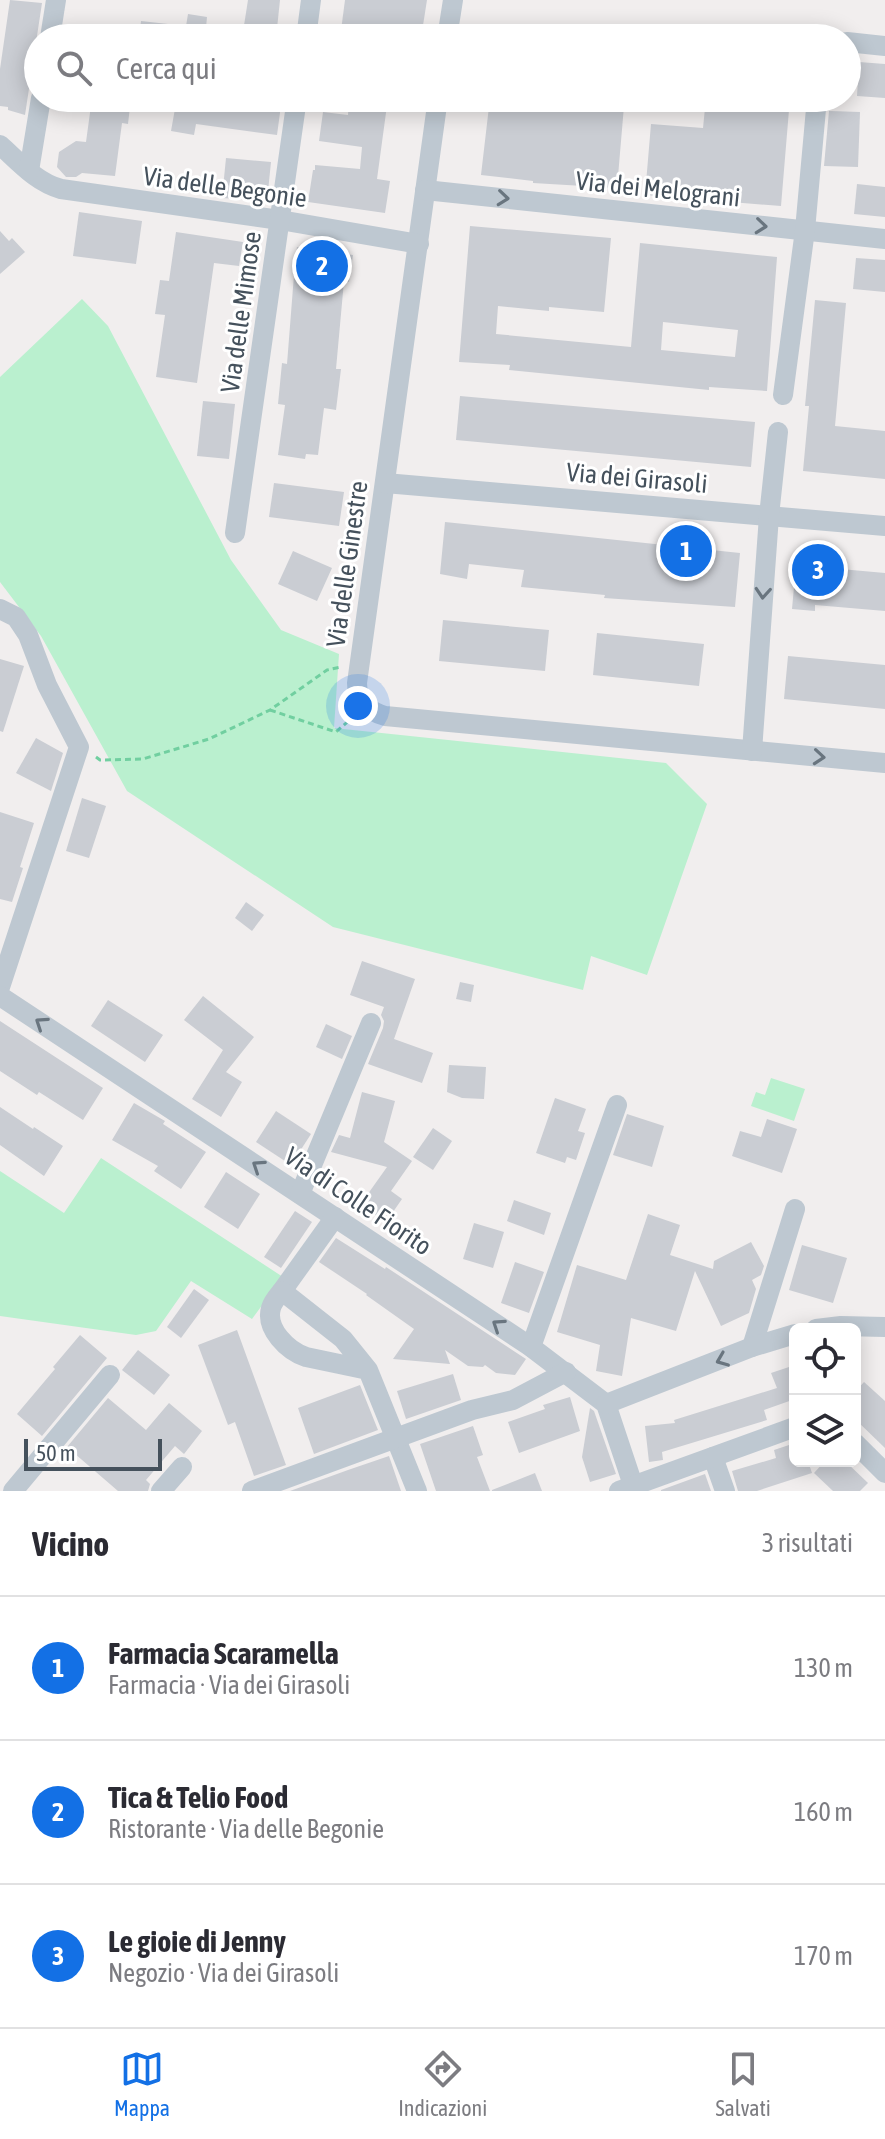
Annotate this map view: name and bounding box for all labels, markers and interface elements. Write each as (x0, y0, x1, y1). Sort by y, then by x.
search box (24, 24, 861, 112)
icon: search (52, 46, 96, 90)
text: Cerca qui (116, 51, 217, 85)
street label: Via delle Begonie (141, 161, 309, 213)
street label: Via dei Melograni (574, 165, 742, 213)
one-way arrow (497, 190, 510, 207)
one-way arrow (755, 217, 768, 234)
street label: Via delle Mimose (215, 229, 267, 395)
pin: 2 (296, 236, 348, 296)
street label: Via dei Girasoli (565, 457, 709, 499)
street label: Via delle Ginestre (320, 479, 374, 649)
pin: 1 (660, 521, 712, 581)
pin: 3 (792, 540, 844, 600)
one-way arrow (755, 587, 772, 600)
your location (338, 686, 378, 726)
one-way arrow (813, 748, 826, 765)
one-way arrow (35, 1018, 49, 1033)
street label: Via di Colle Fiorito (279, 1141, 437, 1261)
one-way arrow (252, 1161, 267, 1176)
one-way arrow (493, 1320, 507, 1335)
map controls (789, 1323, 861, 1467)
button: locate (789, 1323, 861, 1395)
one-way arrow (715, 1350, 730, 1366)
button: layers (789, 1395, 861, 1467)
scale bar (24, 1435, 162, 1471)
text: 50 m (36, 1440, 76, 1466)
text: Vicino (32, 1524, 109, 1563)
text: 3 risultati (762, 1528, 853, 1558)
text: Farmacia Scaramella (108, 1636, 339, 1670)
text: 1 (52, 1653, 64, 1683)
text: 130 m (794, 1653, 853, 1683)
text: Farmacia · Via dei Girasoli (108, 1670, 350, 1700)
text: Tica & Telio Food (108, 1780, 288, 1814)
text: 2 (52, 1797, 64, 1827)
text: 160 m (794, 1797, 853, 1827)
text: Ristorante · Via delle Begonie (108, 1814, 384, 1844)
text: Le gioie di Jenny (108, 1924, 286, 1958)
text: 3 (52, 1941, 64, 1971)
text: 170 m (794, 1941, 853, 1971)
text: Negozio · Via dei Girasoli (108, 1958, 339, 1988)
tab: Mappa (114, 2047, 170, 2121)
tab: Indicazioni (398, 2047, 487, 2121)
tab: Salvati (715, 2047, 771, 2121)

